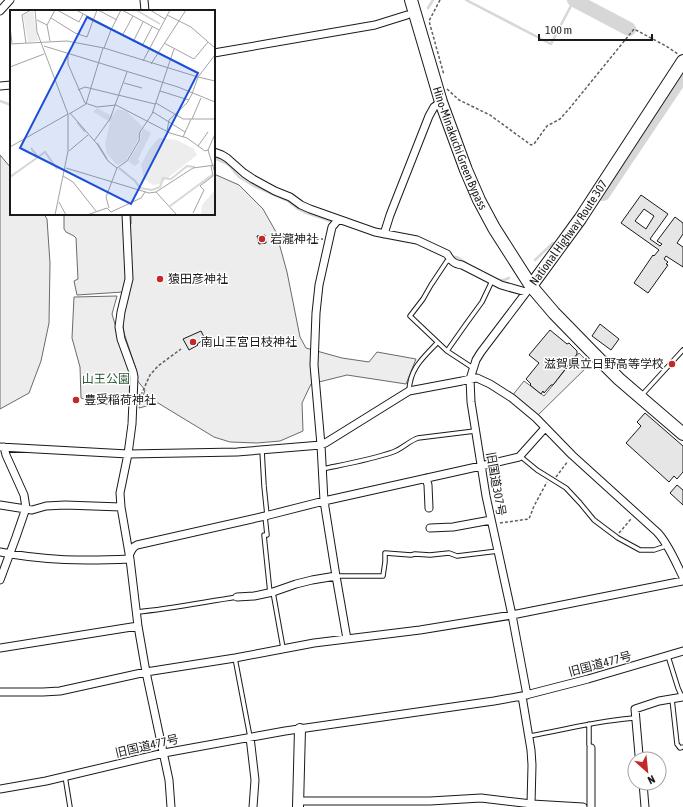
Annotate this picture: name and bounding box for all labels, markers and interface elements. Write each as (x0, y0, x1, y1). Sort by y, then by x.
inset map (10, 10, 215, 215)
scale bar (539, 16, 652, 42)
text: 100 m (545, 23, 572, 37)
street label: Hino-Minakuchi Green Bypass (430, 85, 490, 212)
street label: National Highway Route 307 (527, 177, 611, 288)
place label: 岩瀧神社 (270, 232, 318, 246)
marker: 岩瀧神社 (257, 234, 267, 244)
place label: 猿田彦神社 (168, 272, 228, 286)
marker: 猿田彦神社 (155, 274, 165, 284)
place label: 南山王宮日枝神社 (201, 335, 297, 349)
marker: 南山王宮日枝神社 (188, 337, 198, 347)
place label: 滋賀県立日野高等学校 (544, 357, 664, 371)
marker: 滋賀県立日野高等学校 (667, 359, 677, 369)
park label: 山王公園 (82, 372, 130, 386)
place label: 豊受稲荷神社 (84, 393, 156, 407)
marker: 豊受稲荷神社 (71, 395, 81, 405)
street label: 旧国道307号 (483, 451, 509, 517)
street label: 旧国道477号 (567, 649, 633, 679)
street label: 旧国道477号 (114, 732, 180, 760)
north arrow (627, 751, 667, 791)
text: N (646, 773, 657, 787)

